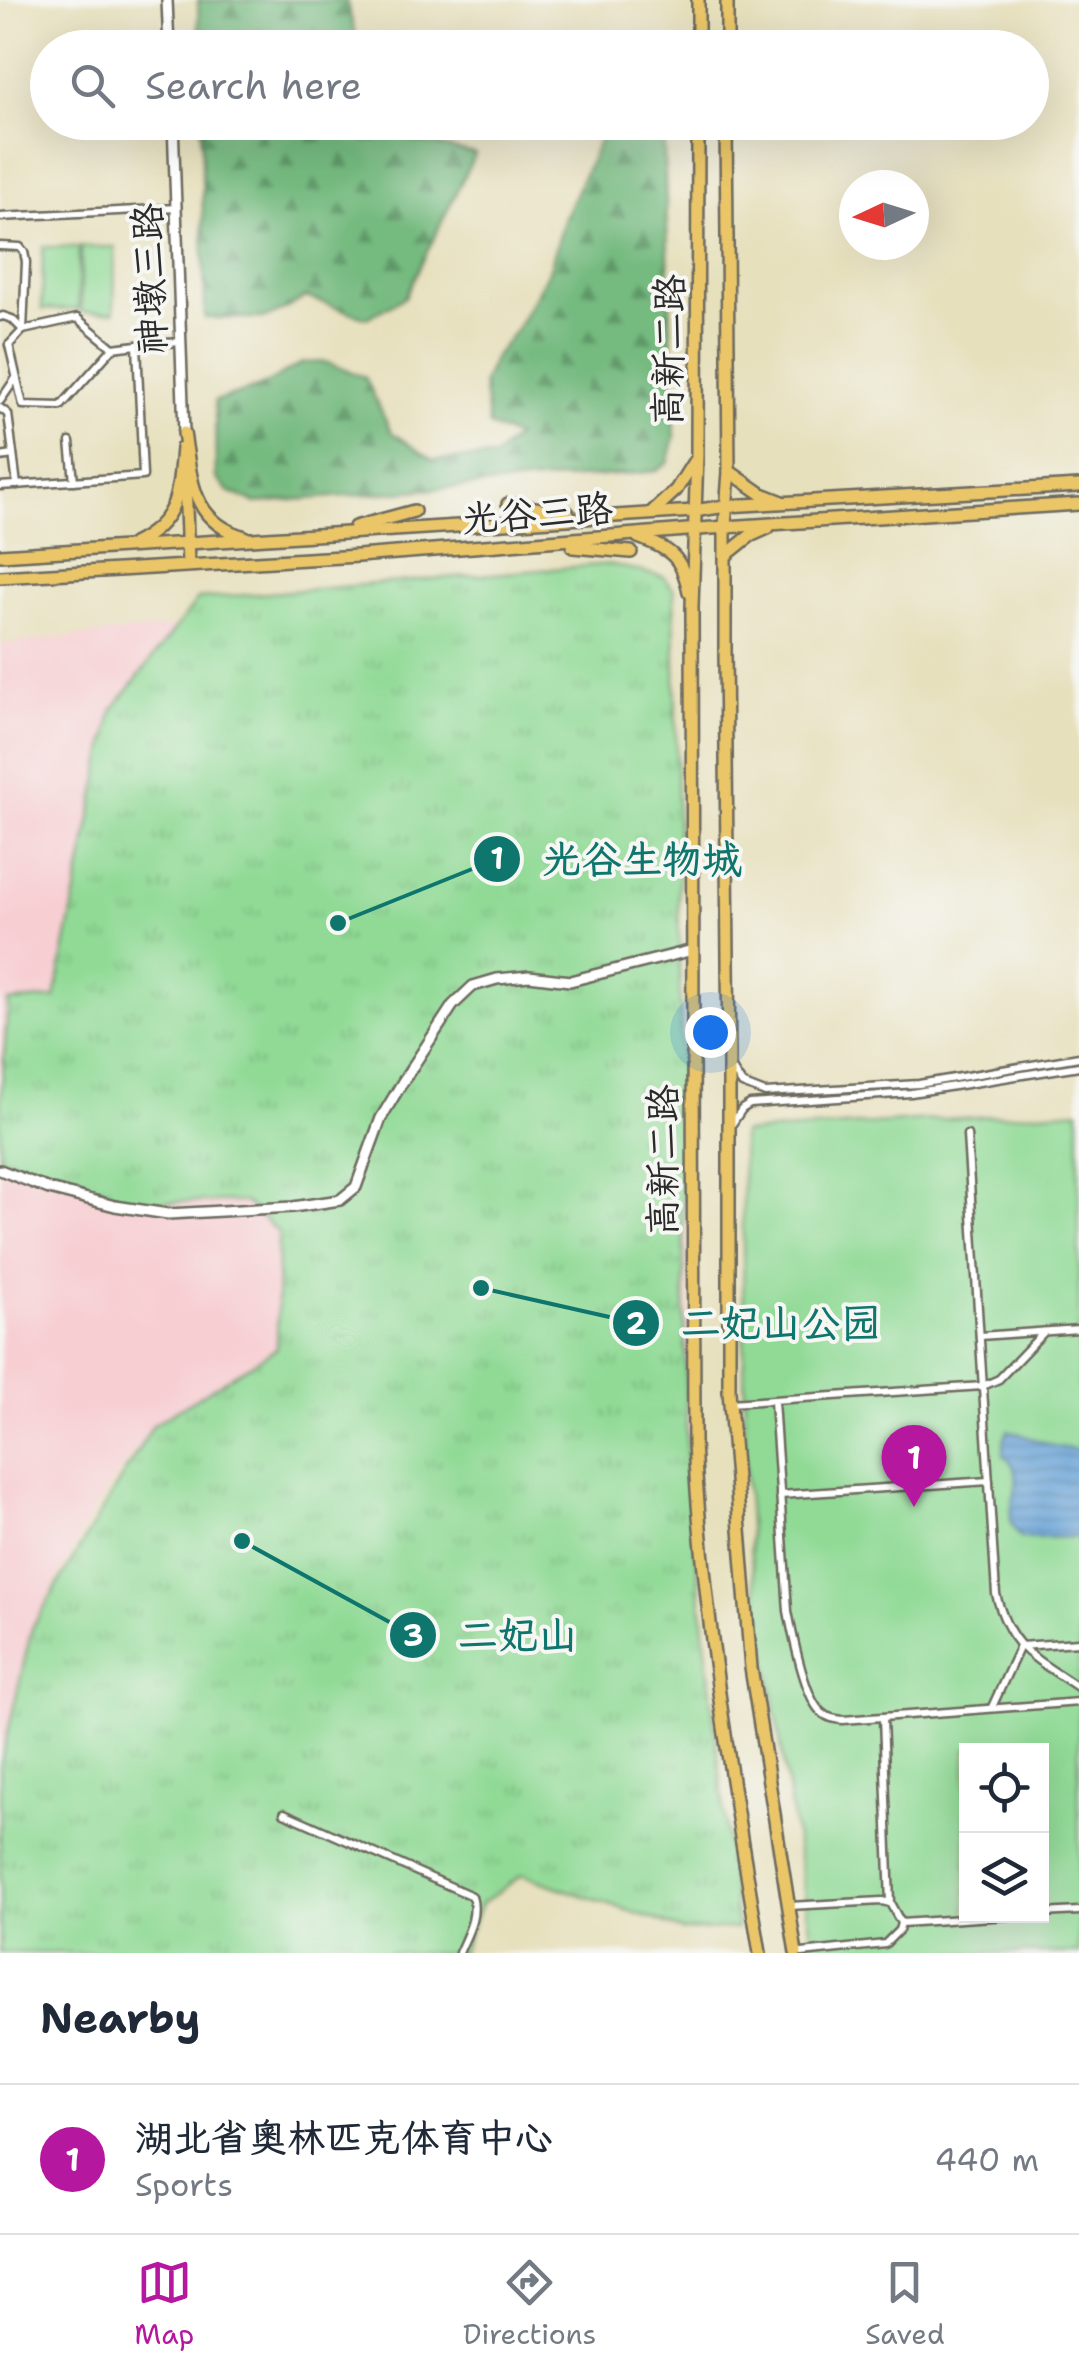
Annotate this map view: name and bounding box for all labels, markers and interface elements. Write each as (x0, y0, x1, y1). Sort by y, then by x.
search box (30, 30, 1049, 140)
icon: search (65, 58, 120, 113)
text: Search here (145, 60, 362, 111)
north arrow (839, 170, 929, 260)
street label: 神墩三路 (121, 202, 177, 356)
street label: 高新二路 (641, 274, 695, 426)
street label: 光谷三路 (459, 482, 615, 544)
callout: 光谷生物城 (472, 824, 762, 894)
text: 光谷生物城 (542, 832, 742, 886)
text: 1 (490, 838, 504, 879)
your location (685, 1007, 736, 1058)
street label: 高新二路 (637, 1084, 688, 1236)
callout: 二妃山公园 (611, 1288, 901, 1358)
text: 二妃山公园 (681, 1296, 881, 1350)
text: 2 (626, 1303, 647, 1344)
pin: 1 (882, 1424, 946, 1507)
callout: 二妃山 (388, 1600, 598, 1670)
text: 二妃山 (458, 1608, 578, 1662)
text: 3 (403, 1615, 424, 1656)
map controls (959, 1743, 1049, 1923)
button: locate (959, 1743, 1049, 1833)
button: layers (959, 1833, 1049, 1923)
text: Nearby (40, 1990, 200, 2046)
text: 湖北省奥林匹克体育中心 (135, 2112, 553, 2163)
text: 1 (65, 2138, 80, 2181)
text: 440 m (934, 2138, 1039, 2181)
text: Sports (135, 2163, 233, 2206)
tab: Map (134, 2255, 194, 2353)
tab: Directions (463, 2255, 596, 2353)
tab: Saved (865, 2255, 945, 2353)

